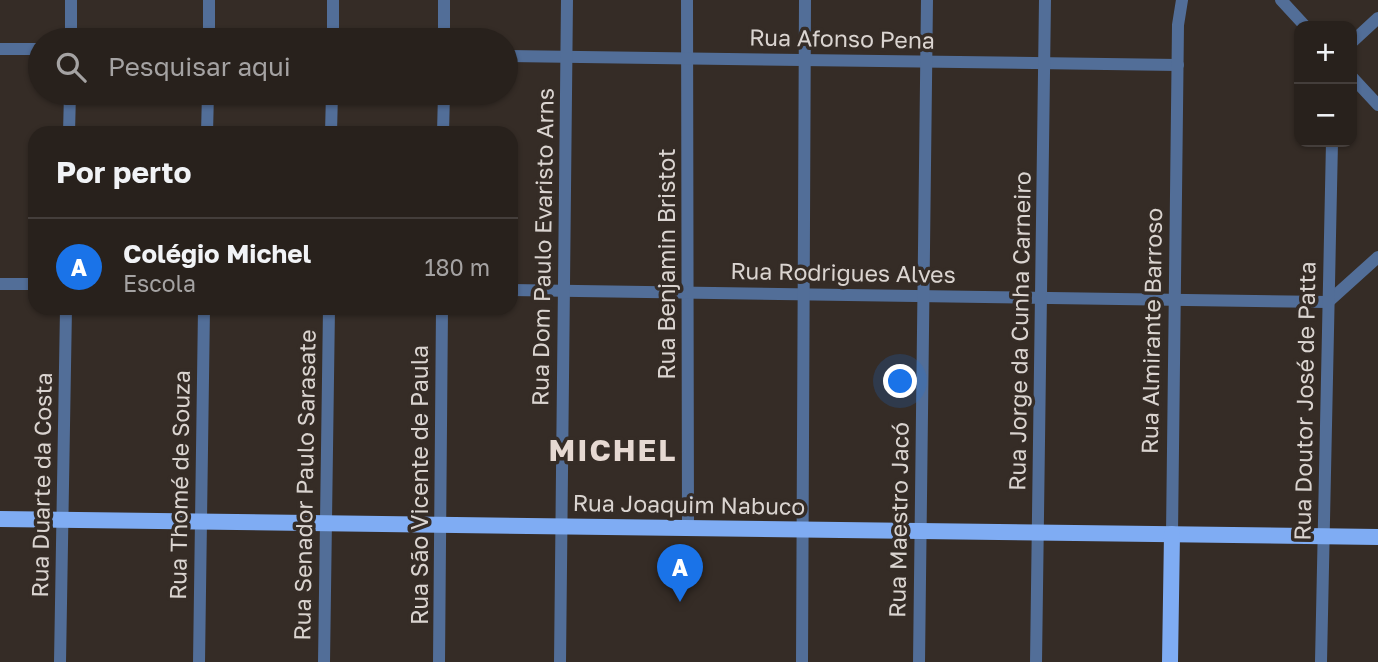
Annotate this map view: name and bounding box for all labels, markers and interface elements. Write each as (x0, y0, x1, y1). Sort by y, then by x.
map controls (1294, 21, 1357, 147)
button: + (1294, 21, 1357, 84)
street label: Rua Afonso Pena (749, 22, 935, 54)
search box (28, 28, 518, 105)
icon: search (52, 48, 90, 86)
text: Pesquisar aqui (108, 51, 291, 82)
button: − (1294, 84, 1357, 147)
street label: Rua Dom Paulo Evaristo Arns (525, 88, 559, 406)
street label: Rua Benjamin Bristot (652, 148, 680, 380)
text: Por perto (56, 154, 191, 190)
street label: Rua Jorge da Cunha Carneiro (1002, 171, 1036, 491)
street label: Rua Almirante Barroso (1135, 207, 1167, 454)
text: Colégio Michel (123, 238, 311, 269)
text: A (71, 253, 87, 281)
text: 180 m (424, 253, 490, 281)
street label: Rua Rodrigues Alves (730, 256, 956, 288)
street label: Rua Doutor José de Patta (1288, 261, 1320, 541)
text: Escola (123, 269, 196, 297)
street label: Rua Senador Paulo Sarasate (287, 329, 321, 641)
street label: Rua São Vicente de Paula (405, 345, 433, 625)
your location (883, 364, 917, 398)
street label: Rua Thomé de Souza (163, 370, 195, 600)
street label: Rua Duarte da Costa (25, 372, 57, 598)
street label: Rua Maestro Jacó (882, 422, 914, 618)
district label: MICHEL (549, 432, 677, 468)
street label: Rua Joaquim Nabuco (572, 488, 806, 520)
pin: A (657, 544, 703, 602)

